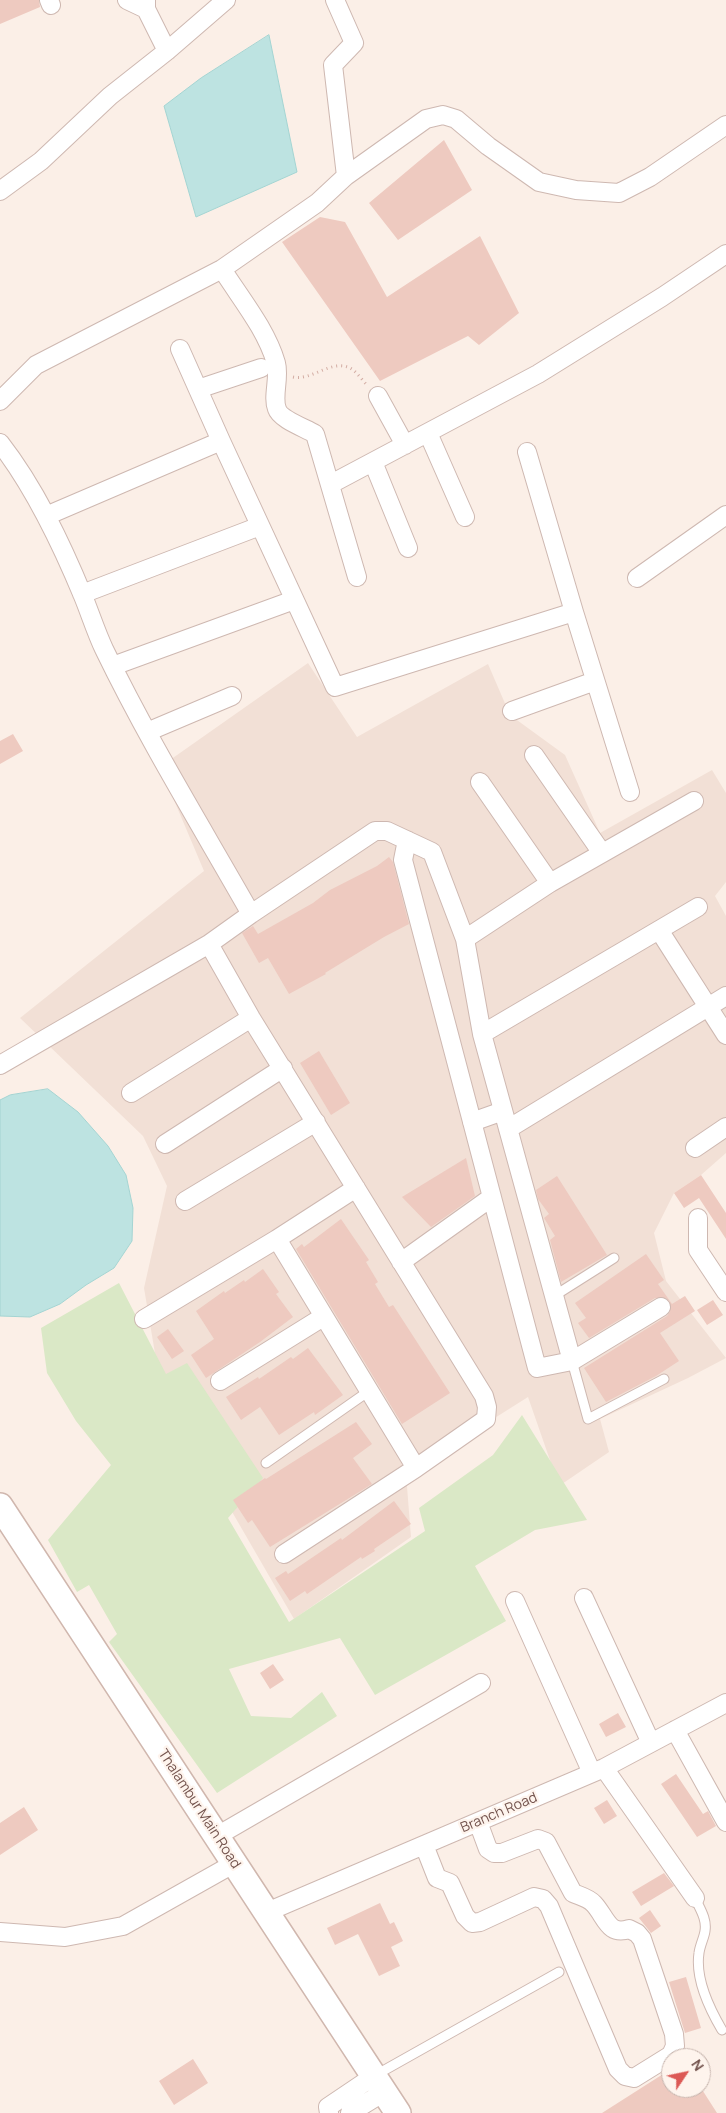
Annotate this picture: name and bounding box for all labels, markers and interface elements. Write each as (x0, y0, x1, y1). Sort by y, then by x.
street label: Thalambur Main Road (154, 1746, 244, 1872)
street label: Branch Road (458, 1789, 540, 1837)
north arrow (661, 2048, 711, 2098)
text: N (687, 2055, 709, 2074)

